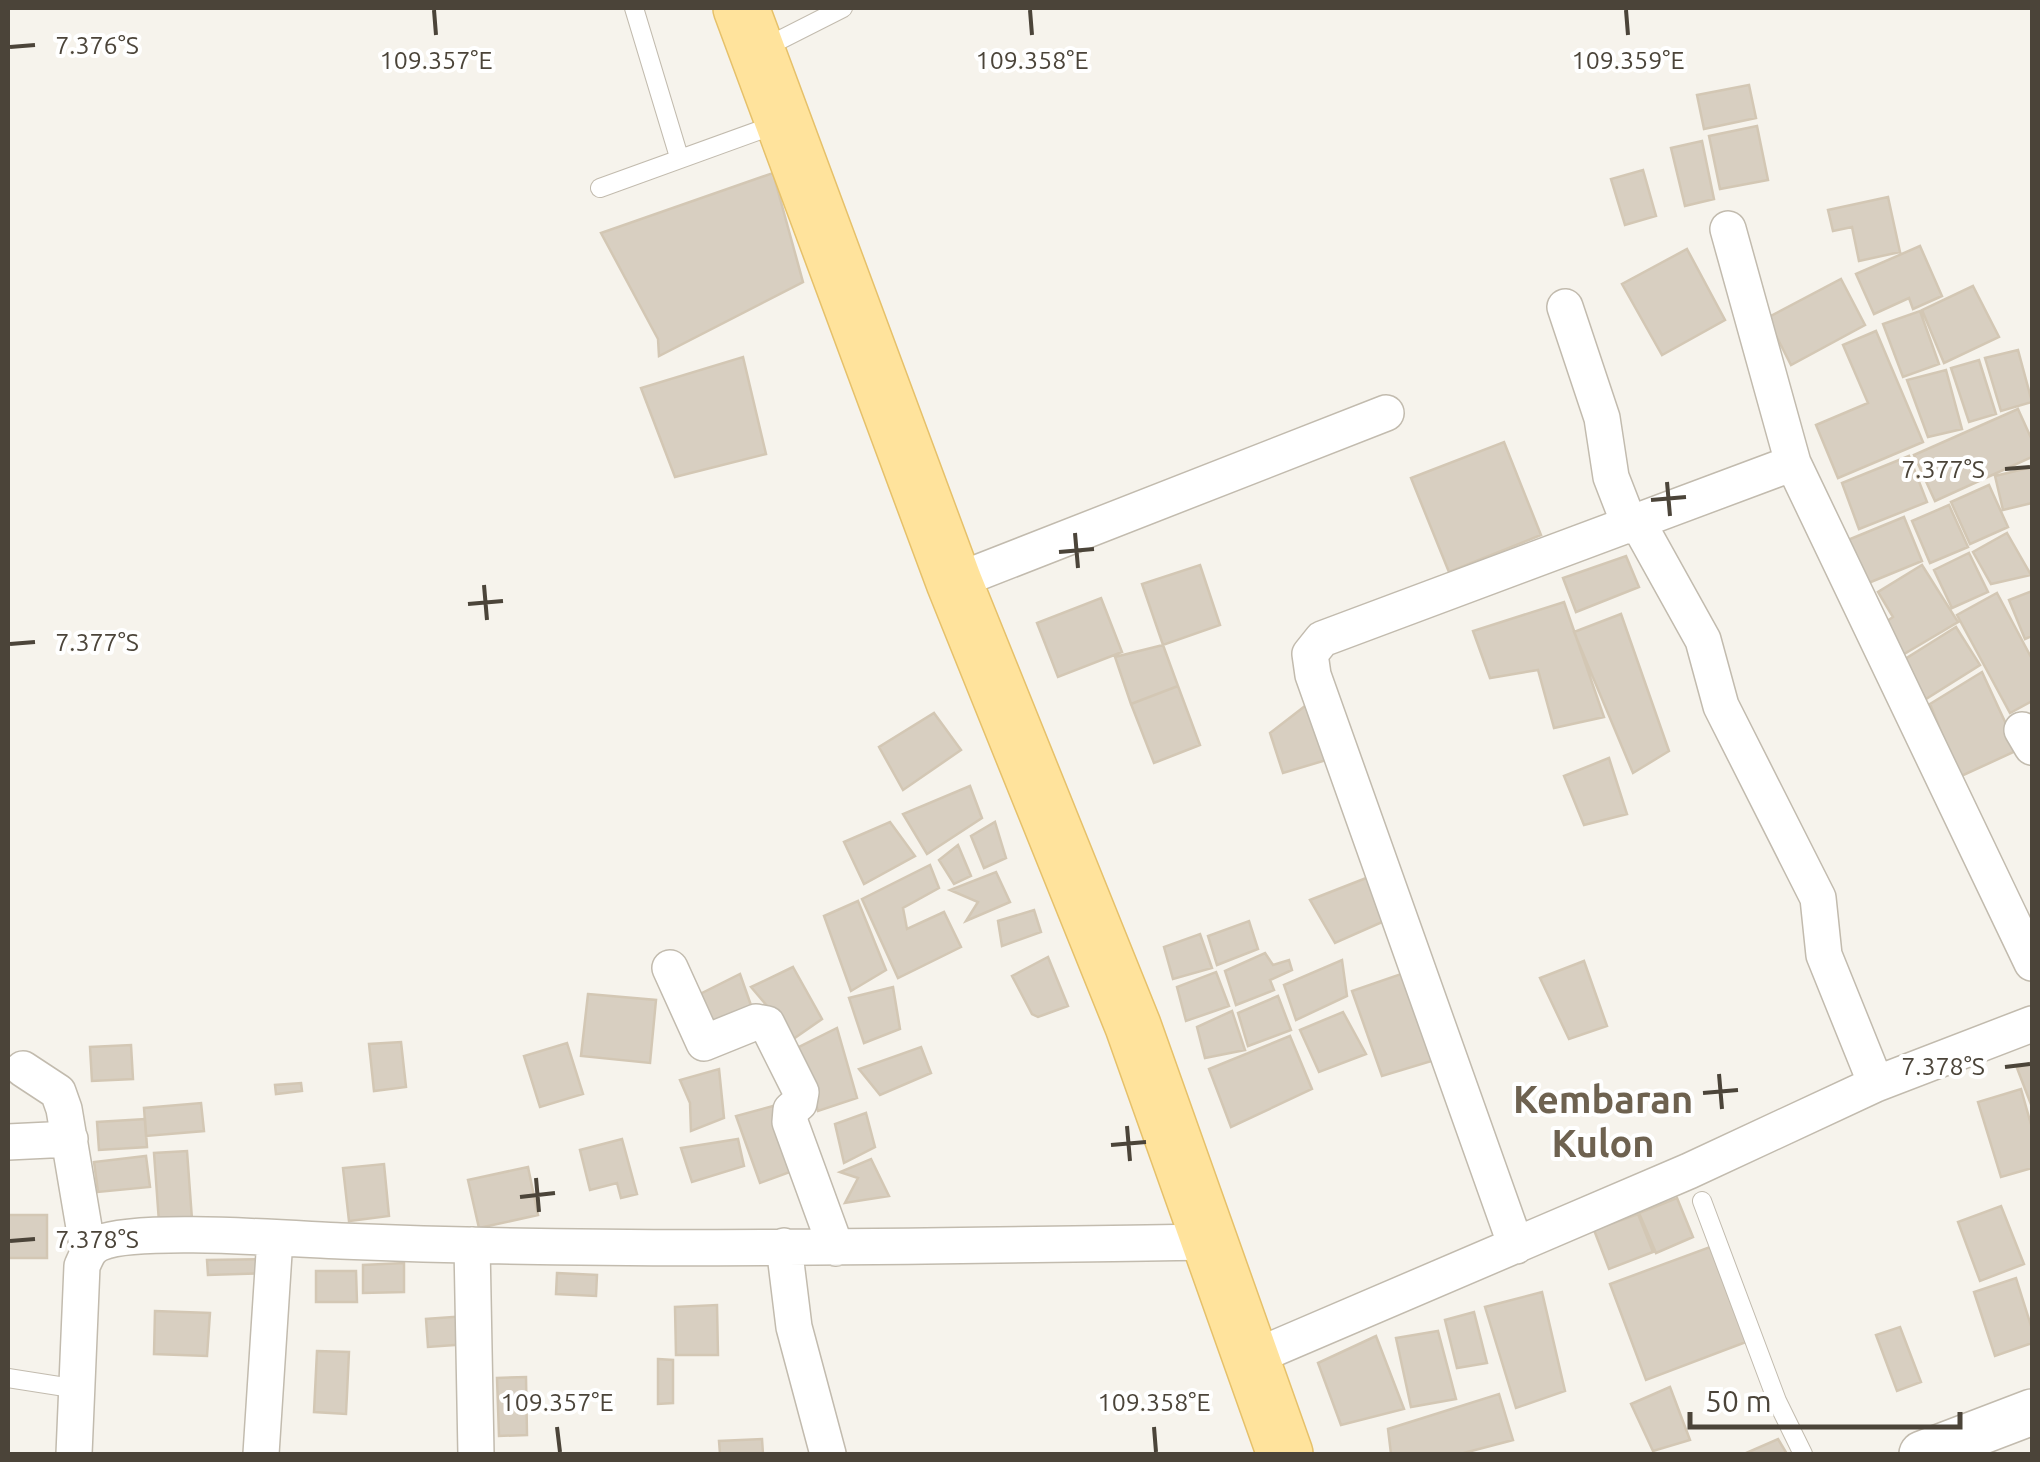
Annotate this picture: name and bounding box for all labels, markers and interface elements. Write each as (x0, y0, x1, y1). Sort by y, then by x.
text: 7.376°S (55, 31, 139, 59)
text: 109.357°E (380, 46, 492, 74)
text: 109.358°E (976, 46, 1088, 74)
text: 109.359°E (1572, 46, 1684, 74)
text: 7.377°S (1901, 455, 1985, 483)
text: 7.377°S (55, 628, 139, 656)
text: 7.378°S (1901, 1052, 1985, 1080)
district label: Kembaran Kulon (1513, 1078, 1693, 1164)
text: 7.378°S (55, 1225, 139, 1253)
scale bar (1690, 1367, 1960, 1429)
text: 50 m (1705, 1384, 1772, 1418)
text: 109.357°E (501, 1388, 613, 1416)
text: 109.358°E (1098, 1388, 1210, 1416)

